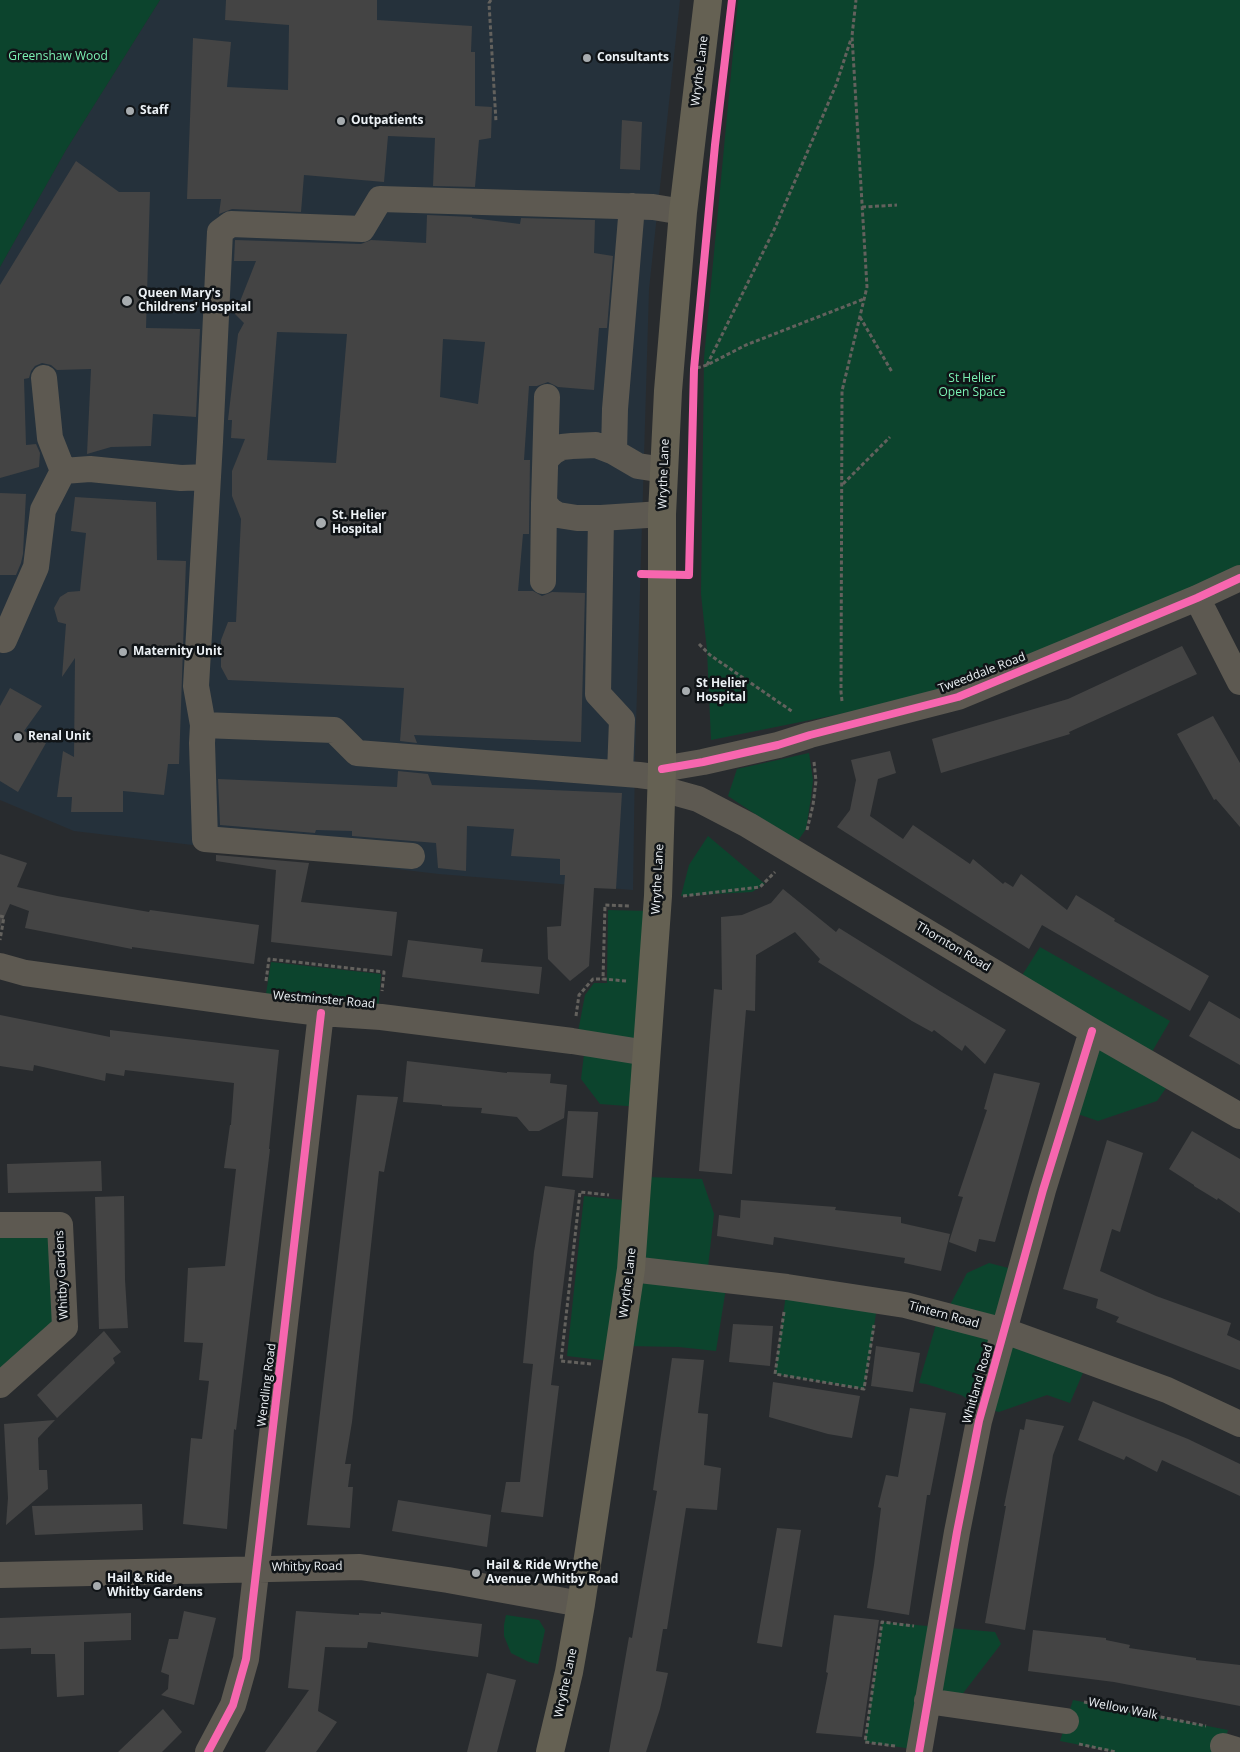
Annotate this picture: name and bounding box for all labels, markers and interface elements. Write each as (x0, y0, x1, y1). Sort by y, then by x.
street label: Wrythe Lane (689, 35, 711, 107)
park label: Greenshaw Wood (8, 50, 108, 64)
place label: Consultants (597, 51, 669, 65)
marker: Consultants (581, 52, 593, 64)
place label: Staff (140, 104, 168, 118)
marker: Staff (124, 105, 136, 117)
place label: Outpatients (351, 114, 424, 128)
marker: Outpatients (335, 115, 347, 127)
place label: Queen Mary's Childrens' Hospital (138, 287, 251, 315)
marker: Queen Mary's Childrens' Hospital (120, 294, 134, 308)
park label: St Helier Open Space (939, 372, 1005, 400)
street label: Wrythe Lane (656, 439, 672, 509)
place label: St. Helier Hospital (332, 509, 386, 537)
marker: St. Helier Hospital (314, 516, 328, 530)
place label: Maternity Unit (133, 645, 222, 659)
marker: Maternity Unit (117, 646, 129, 658)
street label: Tweeddale Road (936, 650, 1028, 696)
place label: St Helier Hospital (696, 677, 747, 705)
marker: St Helier Hospital (680, 685, 692, 697)
place label: Renal Unit (28, 730, 91, 744)
marker: Renal Unit (12, 731, 24, 743)
street label: Wrythe Lane (649, 843, 667, 915)
street label: Thornton Road (913, 919, 993, 975)
street label: Westminster Road (272, 988, 376, 1012)
street label: Whitby Gardens (52, 1230, 72, 1320)
street label: Wrythe Lane (617, 1247, 639, 1319)
street label: Tintern Road (907, 1299, 981, 1331)
street label: Wendling Road (255, 1342, 279, 1428)
street label: Whitland Road (960, 1343, 996, 1425)
street label: Whitby Road (271, 1559, 343, 1575)
place label: Hail & Ride Wrythe Avenue / Whitby Road (486, 1559, 618, 1587)
marker: Hail & Ride Wrythe Avenue / Whitby Road (470, 1567, 482, 1579)
place label: Hail & Ride Whitby Gardens (107, 1572, 203, 1600)
marker: Hail & Ride Whitby Gardens (91, 1580, 103, 1592)
street label: Wrythe Lane (552, 1647, 580, 1719)
street label: Wellow Walk (1087, 1695, 1159, 1723)

